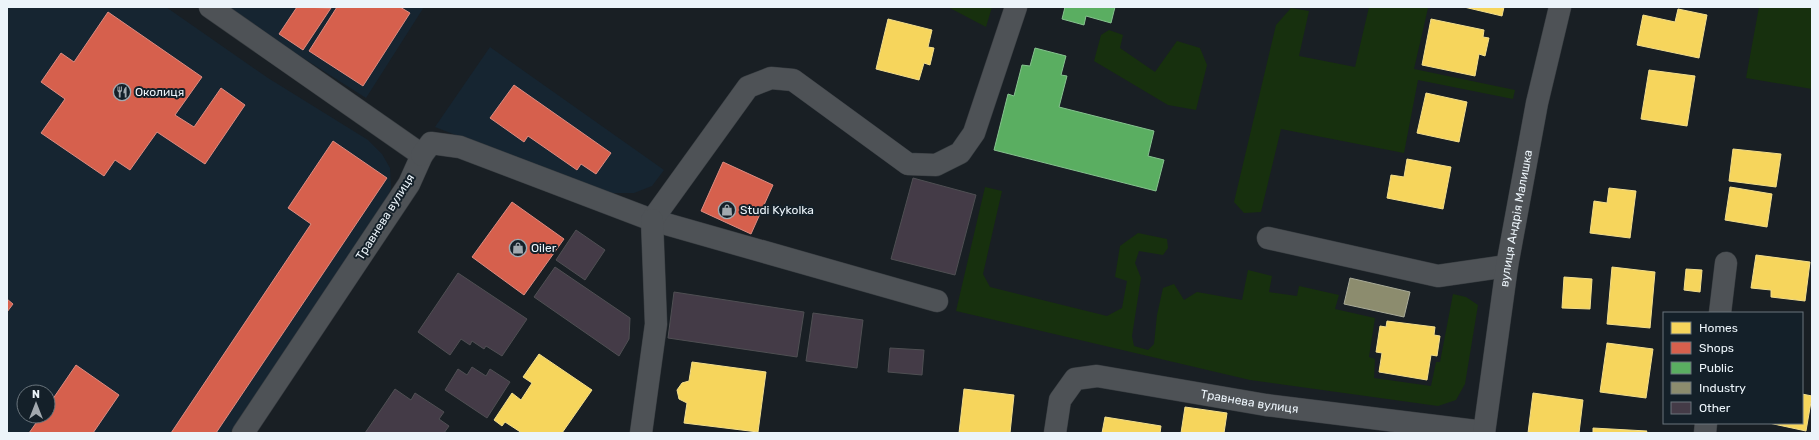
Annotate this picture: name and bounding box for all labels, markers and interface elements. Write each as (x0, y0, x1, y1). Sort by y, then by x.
restaurant icon: Околиця (112, 82, 132, 102)
place label: Околиця (135, 85, 184, 99)
street label: вулиця Андрія Малишка (1497, 149, 1535, 288)
street label: Травнева вулиця (353, 171, 417, 263)
shop icon: Studi Kykolka (717, 200, 737, 220)
place label: Studi Kykolka (740, 203, 814, 217)
shop icon: Oiler (508, 238, 528, 258)
place label: Oiler (531, 241, 557, 255)
legend (1663, 312, 1803, 424)
text: Homes (1699, 321, 1738, 335)
text: Shops (1699, 341, 1734, 355)
text: Public (1699, 361, 1734, 375)
text: Industry (1699, 381, 1746, 395)
north arrow (16, 384, 56, 424)
street label: Травнева вулиця (1199, 387, 1299, 416)
text: N (32, 388, 40, 401)
text: Other (1699, 401, 1731, 415)

